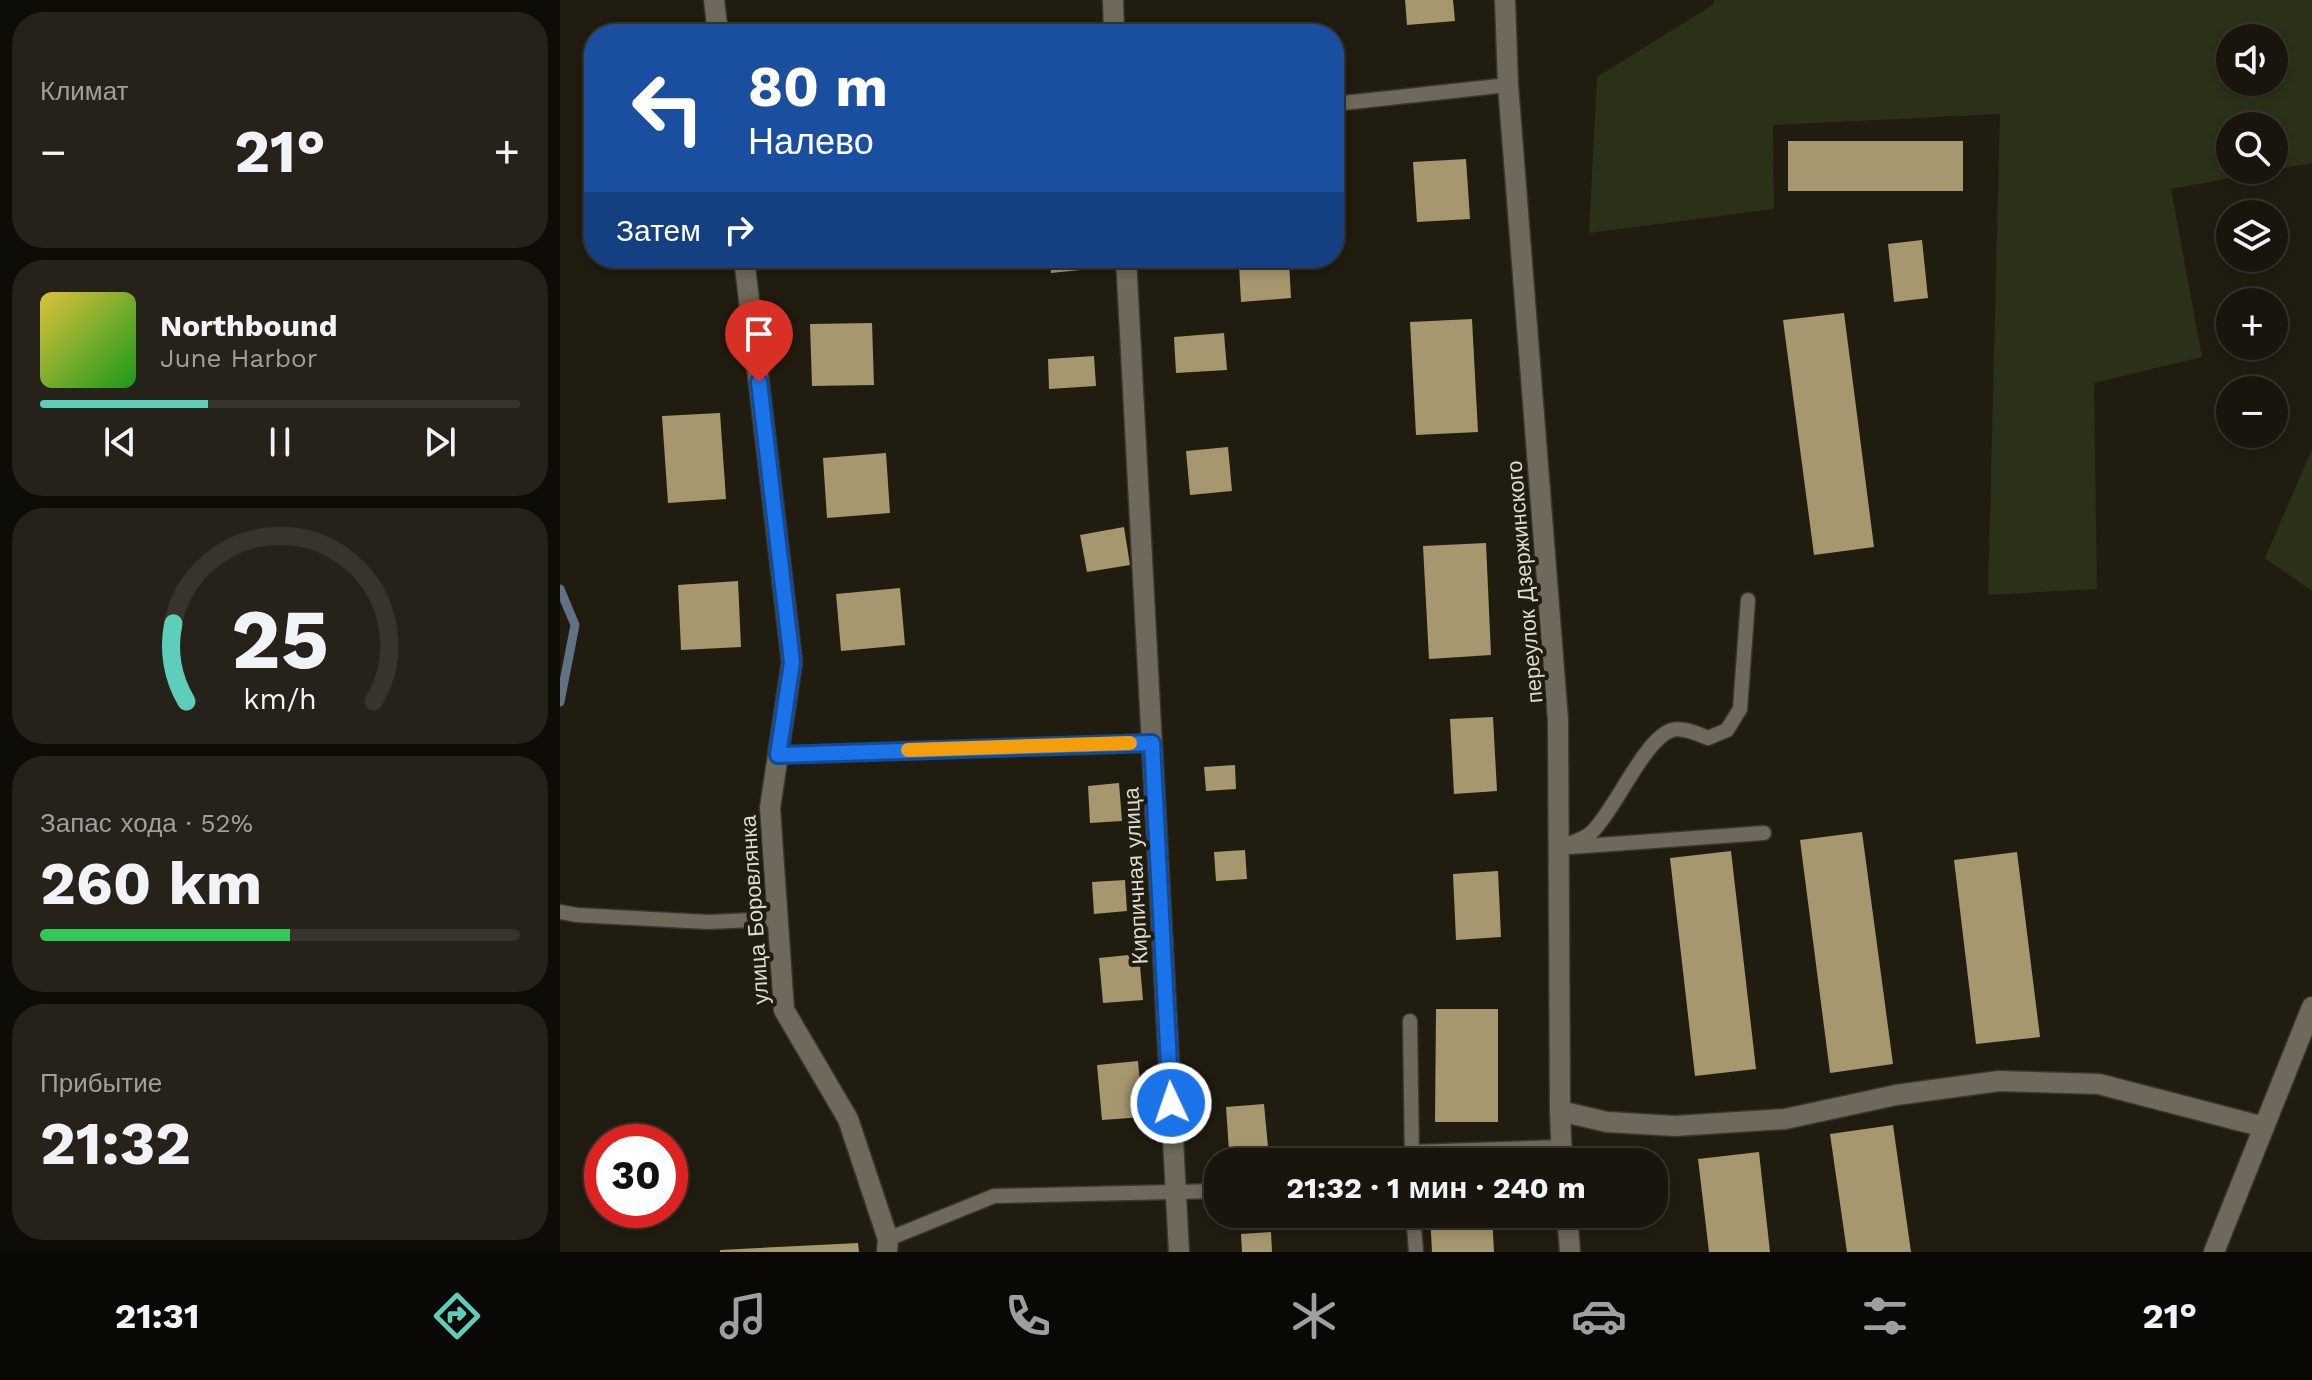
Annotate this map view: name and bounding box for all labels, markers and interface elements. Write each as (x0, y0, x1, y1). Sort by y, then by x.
map controls (2216, 24, 2288, 448)
button: sound (2216, 24, 2288, 96)
text: 80 m (748, 54, 888, 120)
icon: left (616, 56, 720, 160)
text: Климат (40, 76, 129, 106)
button: search (2216, 112, 2288, 184)
text: 21° (234, 116, 326, 187)
text: Налево (748, 121, 874, 163)
text: − (40, 126, 67, 178)
text: + (493, 126, 520, 178)
button: layers (2216, 200, 2288, 272)
icon: right (717, 208, 761, 252)
text: Затем (616, 213, 701, 248)
button: + (2216, 288, 2288, 360)
pin (725, 300, 793, 382)
text: Northbound (160, 308, 337, 343)
icon: arrive (737, 312, 781, 356)
text: June Harbor (160, 343, 317, 373)
button: − (2216, 376, 2288, 448)
icon: previous (98, 420, 142, 464)
icon: pause (258, 420, 302, 464)
icon: next (418, 420, 462, 464)
street label: переулок Дзержинского (1501, 460, 1548, 704)
text: 25 (231, 591, 329, 688)
text: km/h (243, 682, 317, 716)
street label: Кирпичная улица (1118, 786, 1153, 965)
text: Запас хода · 52% (40, 808, 253, 838)
street label: улица Боровлянка (735, 814, 774, 1005)
text: 260 km (40, 848, 262, 919)
position arrow (1129, 1061, 1213, 1145)
text: Прибытие (40, 1068, 162, 1098)
text: 21:32 (40, 1108, 191, 1179)
speed limit sign: 30 (584, 1124, 688, 1228)
text: 21:32 · 1 мин · 240 m (1286, 1170, 1586, 1205)
icon: directions (429, 1288, 485, 1344)
icon: music (715, 1288, 771, 1344)
icon: phone (1000, 1288, 1056, 1344)
icon: climate (1286, 1288, 1342, 1344)
icon: car (1571, 1288, 1627, 1344)
icon: filters (1857, 1288, 1913, 1344)
text: 21:31 (115, 1295, 199, 1337)
text: 21° (2142, 1295, 2197, 1337)

